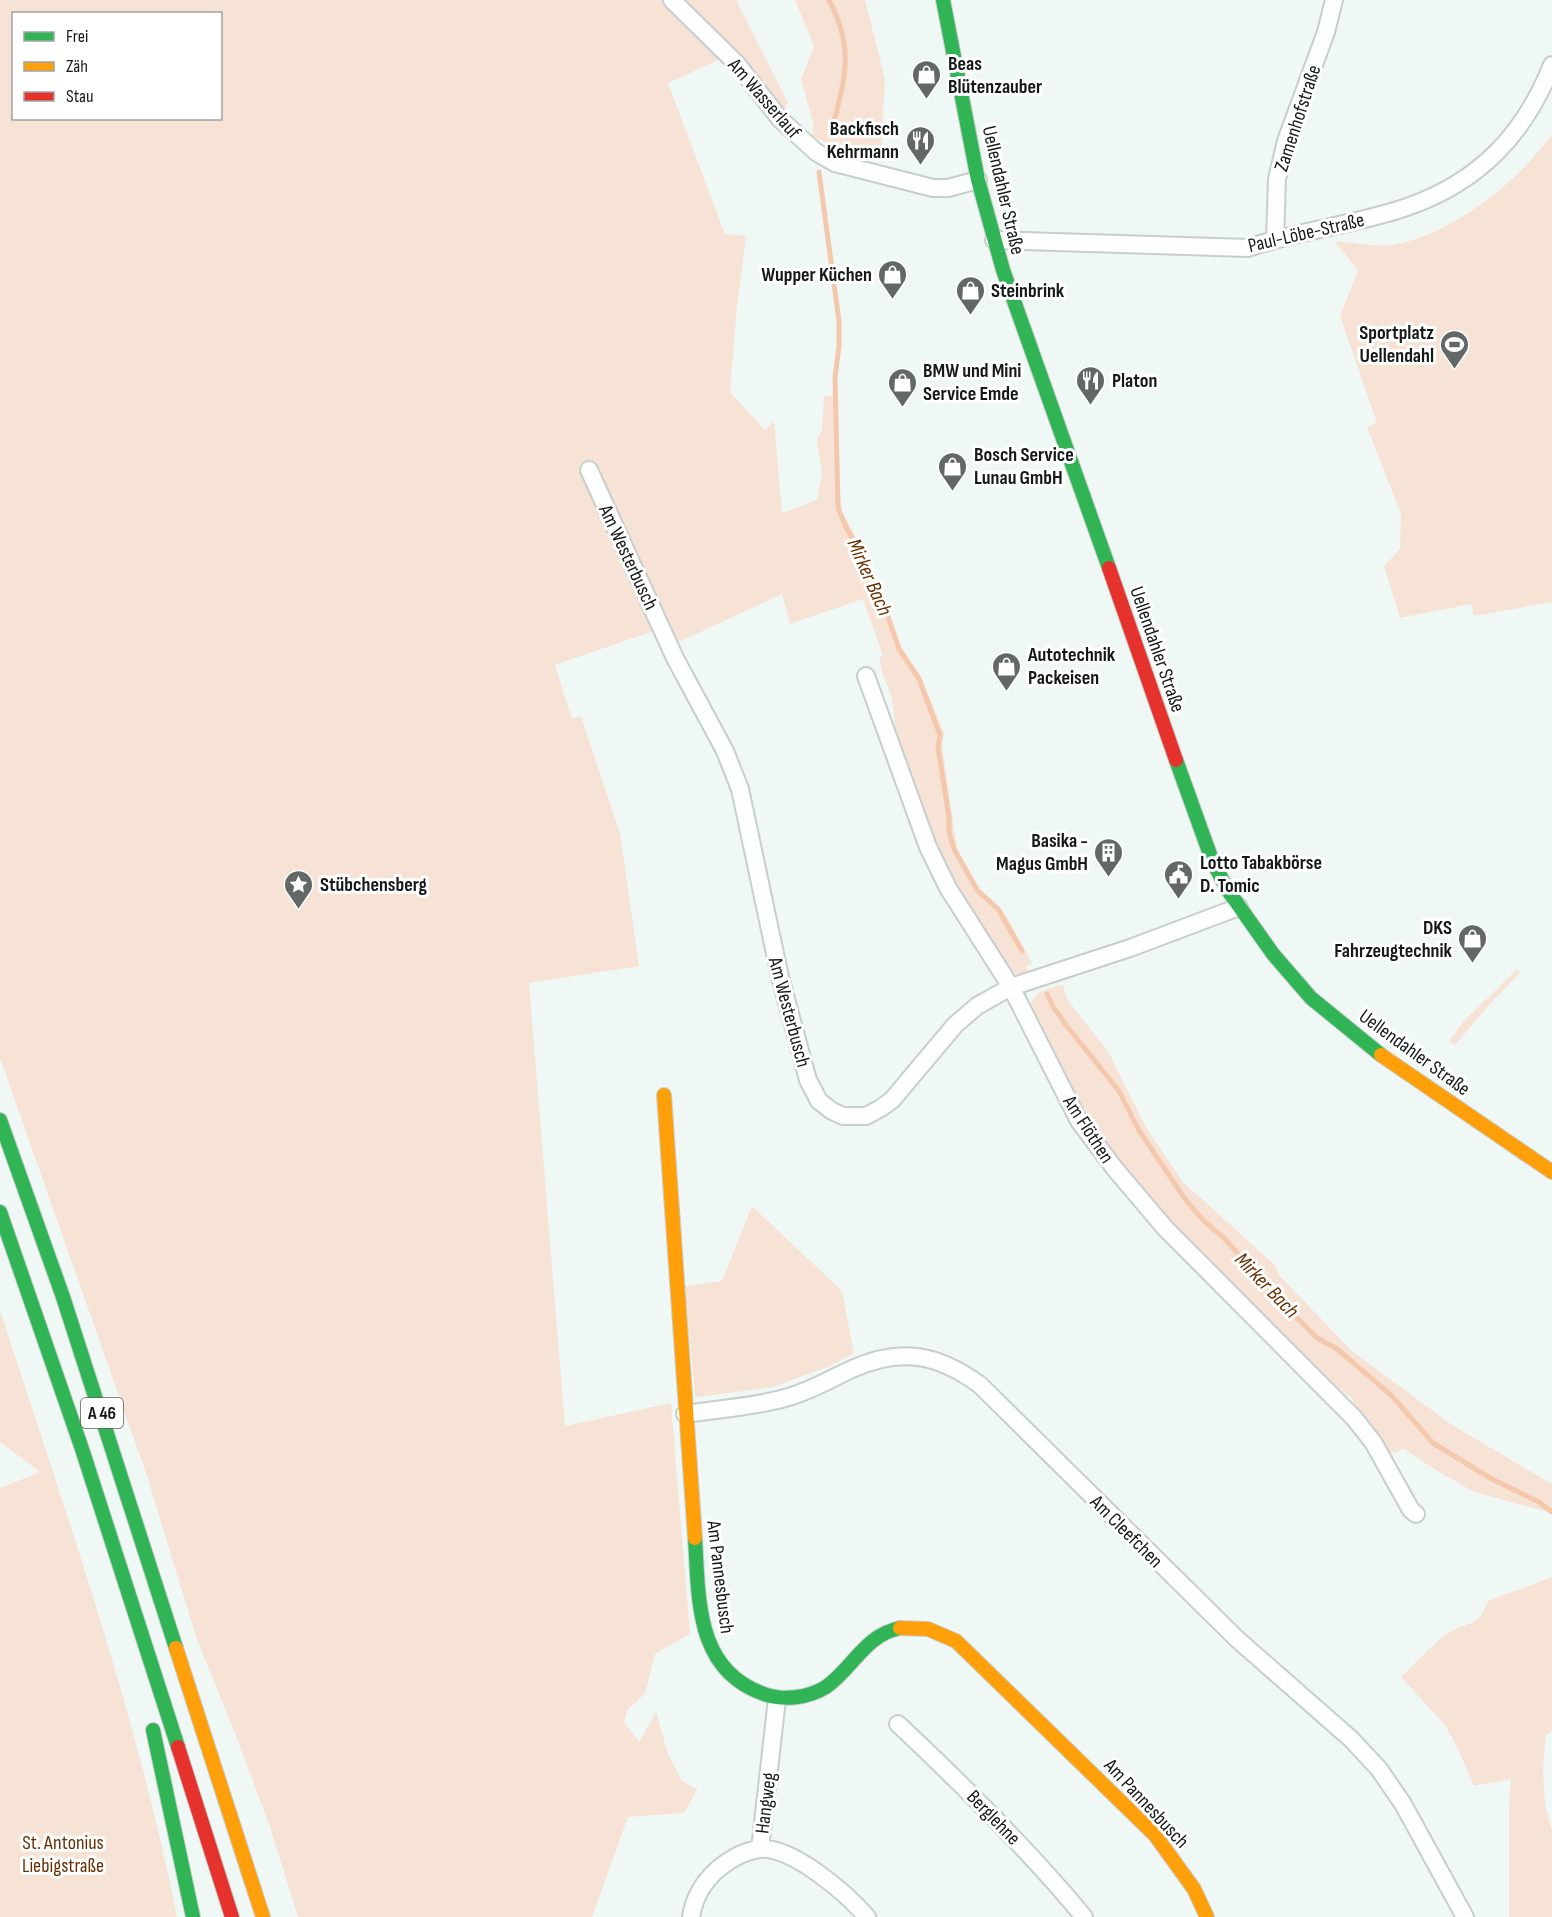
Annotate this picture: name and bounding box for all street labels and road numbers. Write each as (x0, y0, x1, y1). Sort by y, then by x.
street label: Am Wasserlauf (722, 53, 806, 144)
street label: Zamenhofstraße (1269, 62, 1326, 175)
street label: Uellendahler Straße (977, 123, 1030, 257)
street label: Paul-Löbe-Straße (1246, 208, 1367, 258)
street label: Am Westerbusch (593, 500, 663, 614)
street label: Uellendahler Straße (1124, 583, 1190, 715)
street label: Am Westerbusch (763, 954, 815, 1070)
street label: Uellendahler Straße (1354, 1004, 1475, 1101)
street label: Am Flöthen (1057, 1090, 1119, 1168)
road number: A 46 (81, 1398, 123, 1428)
street label: Am Cleefchen (1084, 1490, 1168, 1573)
street label: Am Pannesbusch (701, 1518, 739, 1635)
street label: Am Pannesbusch (1098, 1753, 1194, 1853)
street label: Hangweg (750, 1771, 782, 1835)
street label: Berglehne (961, 1785, 1025, 1850)

